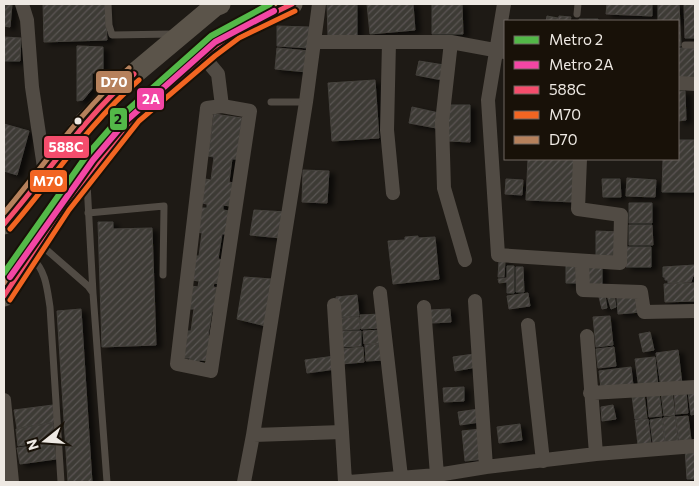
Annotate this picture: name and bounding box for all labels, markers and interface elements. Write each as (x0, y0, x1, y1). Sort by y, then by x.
legend (504, 20, 679, 160)
text: Metro 2 (549, 30, 603, 48)
text: Metro 2A (549, 55, 614, 73)
line badge: D70 (95, 70, 133, 94)
text: D70 (101, 73, 128, 90)
text: 588C (549, 80, 586, 98)
line badge: 2A (136, 87, 165, 111)
text: 2A (142, 90, 160, 107)
text: M70 (549, 105, 581, 123)
line badge: 2 (109, 107, 128, 131)
text: 2 (114, 110, 122, 127)
unlabelled marker (73, 116, 83, 126)
text: D70 (549, 130, 577, 148)
line badge: 588C (43, 135, 90, 159)
text: 588C (48, 138, 84, 155)
line badge: M70 (29, 169, 68, 193)
text: M70 (33, 172, 63, 189)
north arrow (20, 416, 70, 466)
text: N (22, 437, 42, 452)

